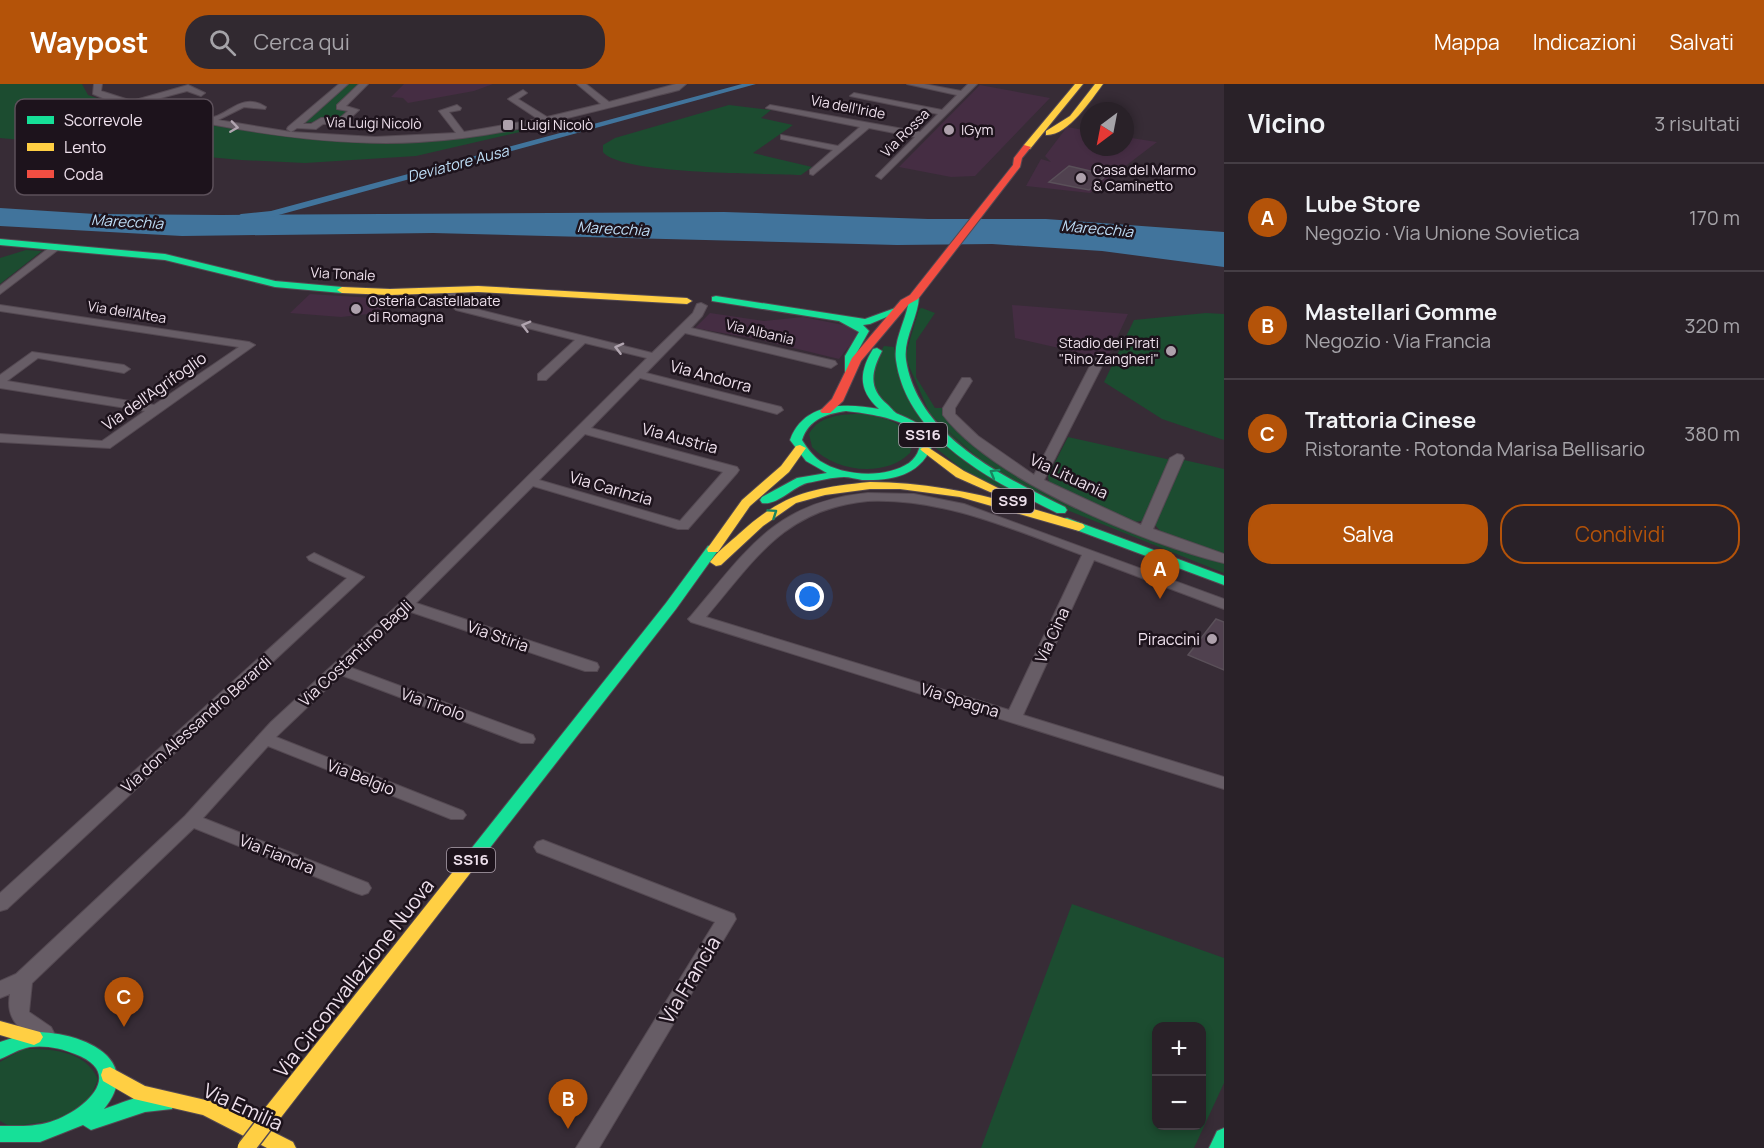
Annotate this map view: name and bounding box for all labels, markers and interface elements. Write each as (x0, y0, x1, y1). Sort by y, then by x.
search box (185, 15, 605, 69)
text: Waypost (30, 23, 149, 61)
icon: search (206, 26, 239, 59)
text: Cerca qui (254, 27, 350, 57)
text: Mappa (1434, 28, 1500, 56)
text: Indicazioni (1533, 28, 1636, 56)
text: Salvati (1669, 28, 1734, 56)
street label: Via dell'Iride (809, 90, 887, 123)
legend (15, 99, 213, 195)
north arrow (1080, 102, 1134, 156)
street label: Via Rossa (876, 104, 933, 161)
text: Vicino (1248, 105, 1325, 141)
text: Scorrevole (64, 109, 143, 131)
text: 3 risultati (1654, 110, 1740, 137)
street label: Via Luigi Nicolò (326, 112, 422, 133)
place label: Luigi Nicolò (520, 115, 593, 134)
marker: Luigi Nicolò (501, 118, 515, 132)
one-way arrow (229, 120, 238, 132)
place label: IGym (961, 120, 994, 139)
marker: IGym (942, 123, 956, 137)
text: Lento (64, 136, 106, 158)
water label: Deviatore Ausa (405, 140, 512, 187)
place label: Casa del Marmo & Caminetto (1093, 160, 1196, 195)
text: Coda (64, 163, 103, 185)
marker: Casa del Marmo & Caminetto (1074, 171, 1088, 185)
text: Lube Store (1305, 189, 1420, 219)
text: A (1261, 204, 1274, 231)
text: 170 m (1689, 204, 1740, 231)
water label: Marecchia (90, 209, 164, 234)
water label: Marecchia (1060, 215, 1135, 242)
water label: Marecchia (576, 216, 650, 241)
text: Negozio · Via Unione Sovietica (1305, 219, 1580, 246)
street label: Via Tonale (310, 262, 376, 285)
place label: Osteria Castellabate di Romagna (368, 291, 500, 326)
street label: Via dell'Altea (86, 296, 168, 327)
text: Mastellari Gomme (1305, 297, 1497, 327)
marker: Osteria Castellabate di Romagna (349, 302, 363, 316)
text: B (1261, 312, 1274, 339)
text: 320 m (1684, 312, 1740, 339)
street label: Via Albania (724, 314, 796, 349)
one-way arrow (521, 320, 531, 333)
text: Negozio · Via Francia (1305, 327, 1491, 354)
place label: Stadio dei Pirati "Rino Zangheri" (1059, 333, 1159, 368)
one-way arrow (614, 342, 624, 355)
marker: Stadio dei Pirati "Rino Zangheri" (1164, 344, 1178, 358)
street label: Via dell'Agrifoglio (97, 347, 211, 435)
street label: Via Andorra (668, 355, 754, 397)
text: Trattoria Cinese (1305, 405, 1476, 435)
street label: Via Austria (639, 417, 721, 459)
text: C (1260, 420, 1275, 447)
text: 380 m (1684, 420, 1740, 447)
road number: SS16 (899, 423, 947, 447)
text: Ristorante · Rotonda Marisa Bellisario (1305, 435, 1645, 462)
street label: Via Lituania (1026, 448, 1112, 504)
street label: Via Carinzia (567, 466, 655, 510)
one-way arrow (990, 469, 1000, 481)
road number: SS9 (992, 489, 1034, 513)
button: Salva (1248, 504, 1488, 564)
button: Condividi (1500, 504, 1740, 564)
one-way arrow (766, 509, 777, 520)
pin: A (1140, 550, 1180, 599)
your location (795, 582, 824, 611)
street label: Via Costantino Bagli (294, 595, 416, 711)
street label: Via Cina (1030, 604, 1074, 666)
street label: Via Stiria (464, 615, 532, 657)
place label: Piraccini (1138, 628, 1200, 650)
marker: Piraccini (1205, 632, 1219, 646)
street label: Via don Alessandro Berardi (116, 651, 276, 797)
street label: Via Spagna (918, 678, 1002, 722)
street label: Via Tirolo (398, 682, 468, 726)
street label: Via Belgio (324, 754, 398, 800)
street label: Via Fiandra (236, 829, 318, 879)
road number: SS16 (447, 848, 495, 872)
street label: Via Circonvallazione Nuova (267, 873, 440, 1083)
street label: Via Francia (653, 931, 726, 1029)
pin: C (104, 978, 144, 1027)
map controls (1152, 1022, 1206, 1130)
button: + (1152, 1022, 1206, 1076)
street label: Via Emilia (199, 1076, 287, 1137)
button: − (1152, 1076, 1206, 1130)
pin: B (548, 1080, 588, 1129)

